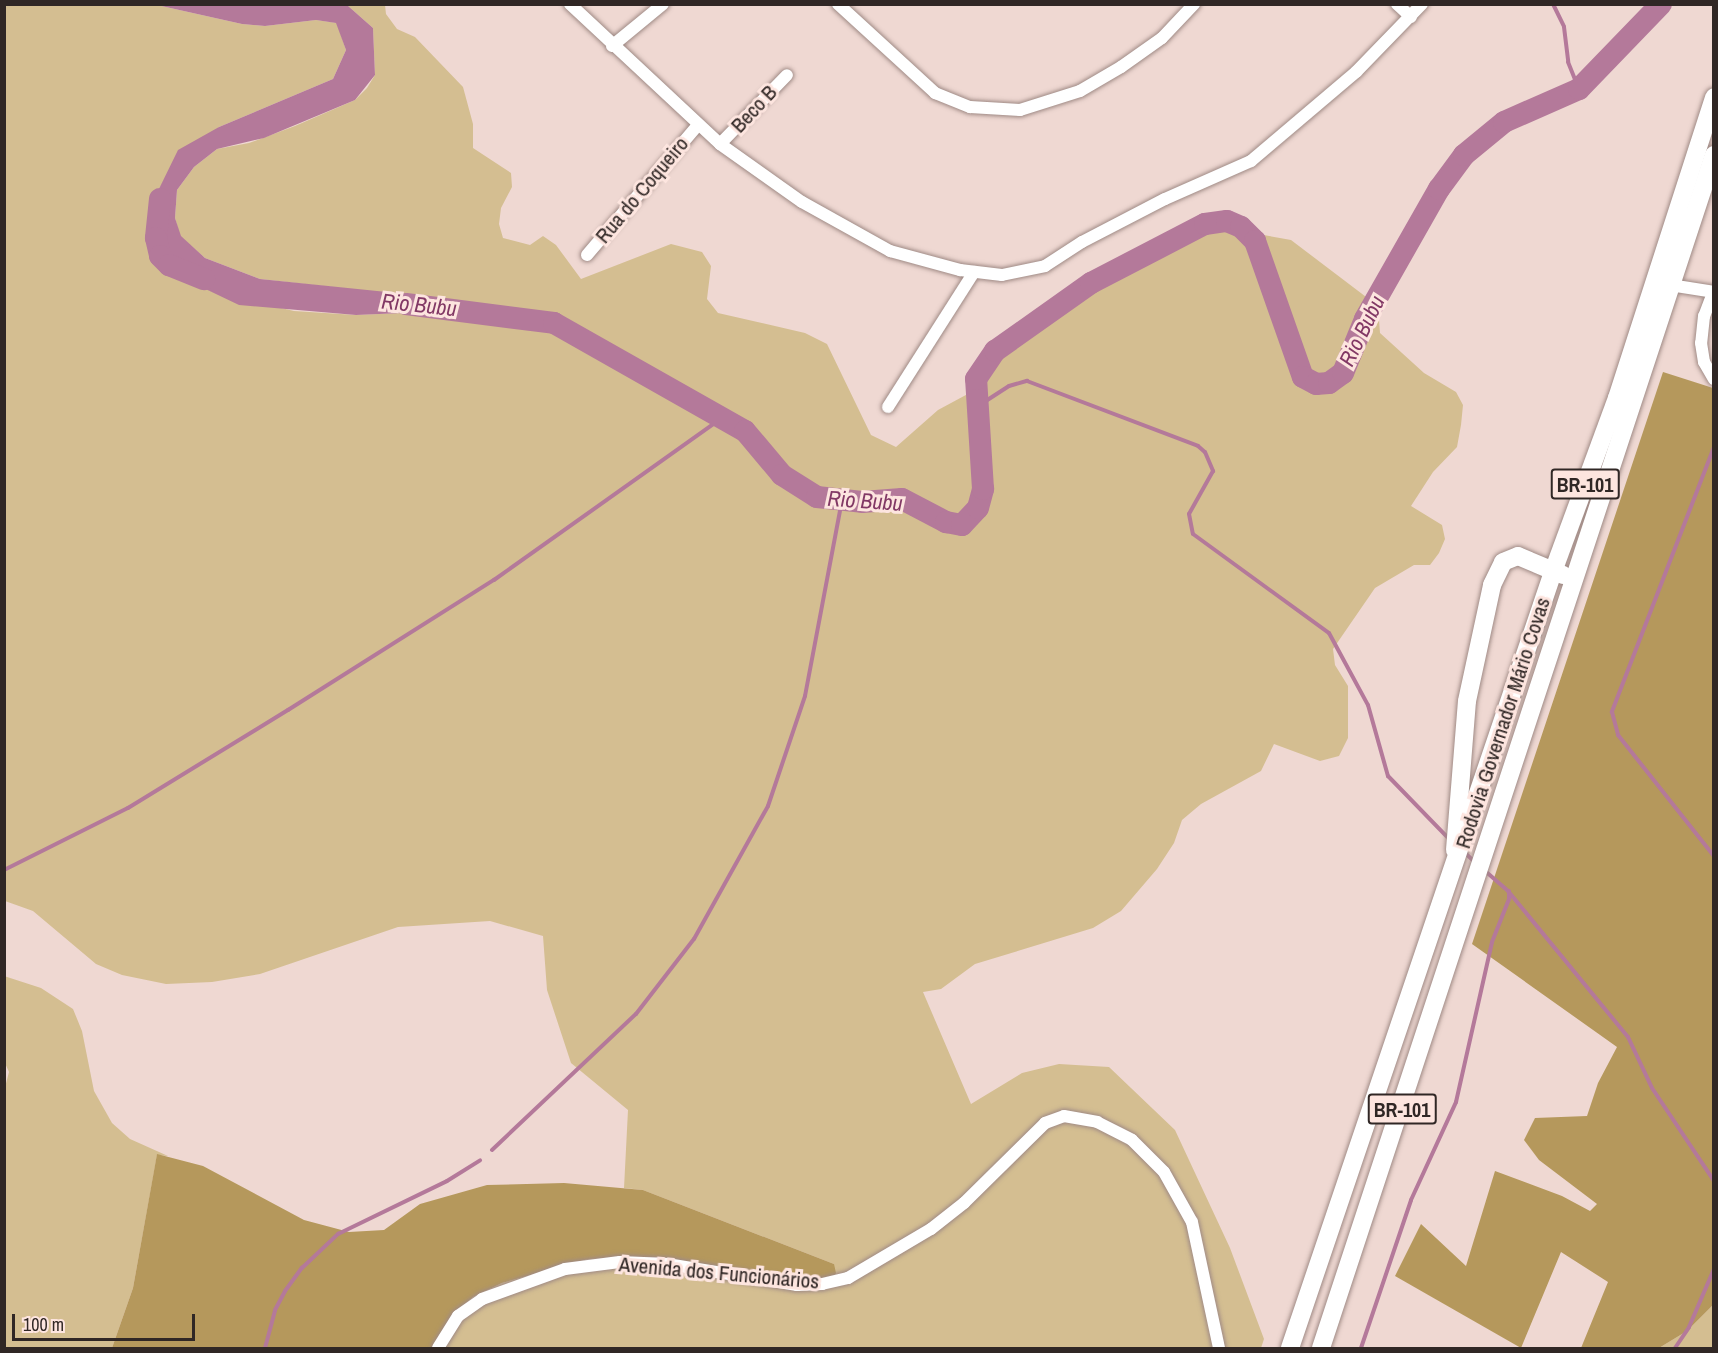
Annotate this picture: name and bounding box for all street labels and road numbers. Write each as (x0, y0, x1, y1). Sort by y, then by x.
street label: Beco B (726, 80, 782, 138)
street label: Rua do Coqueiro (590, 132, 694, 248)
road number: BR-101 (1550, 467, 1620, 501)
street label: Rodovia Governador Mário Covas (1450, 594, 1556, 852)
road number: BR-101 (1368, 1092, 1436, 1126)
street label: Avenida dos Funcionários (618, 1252, 820, 1294)

